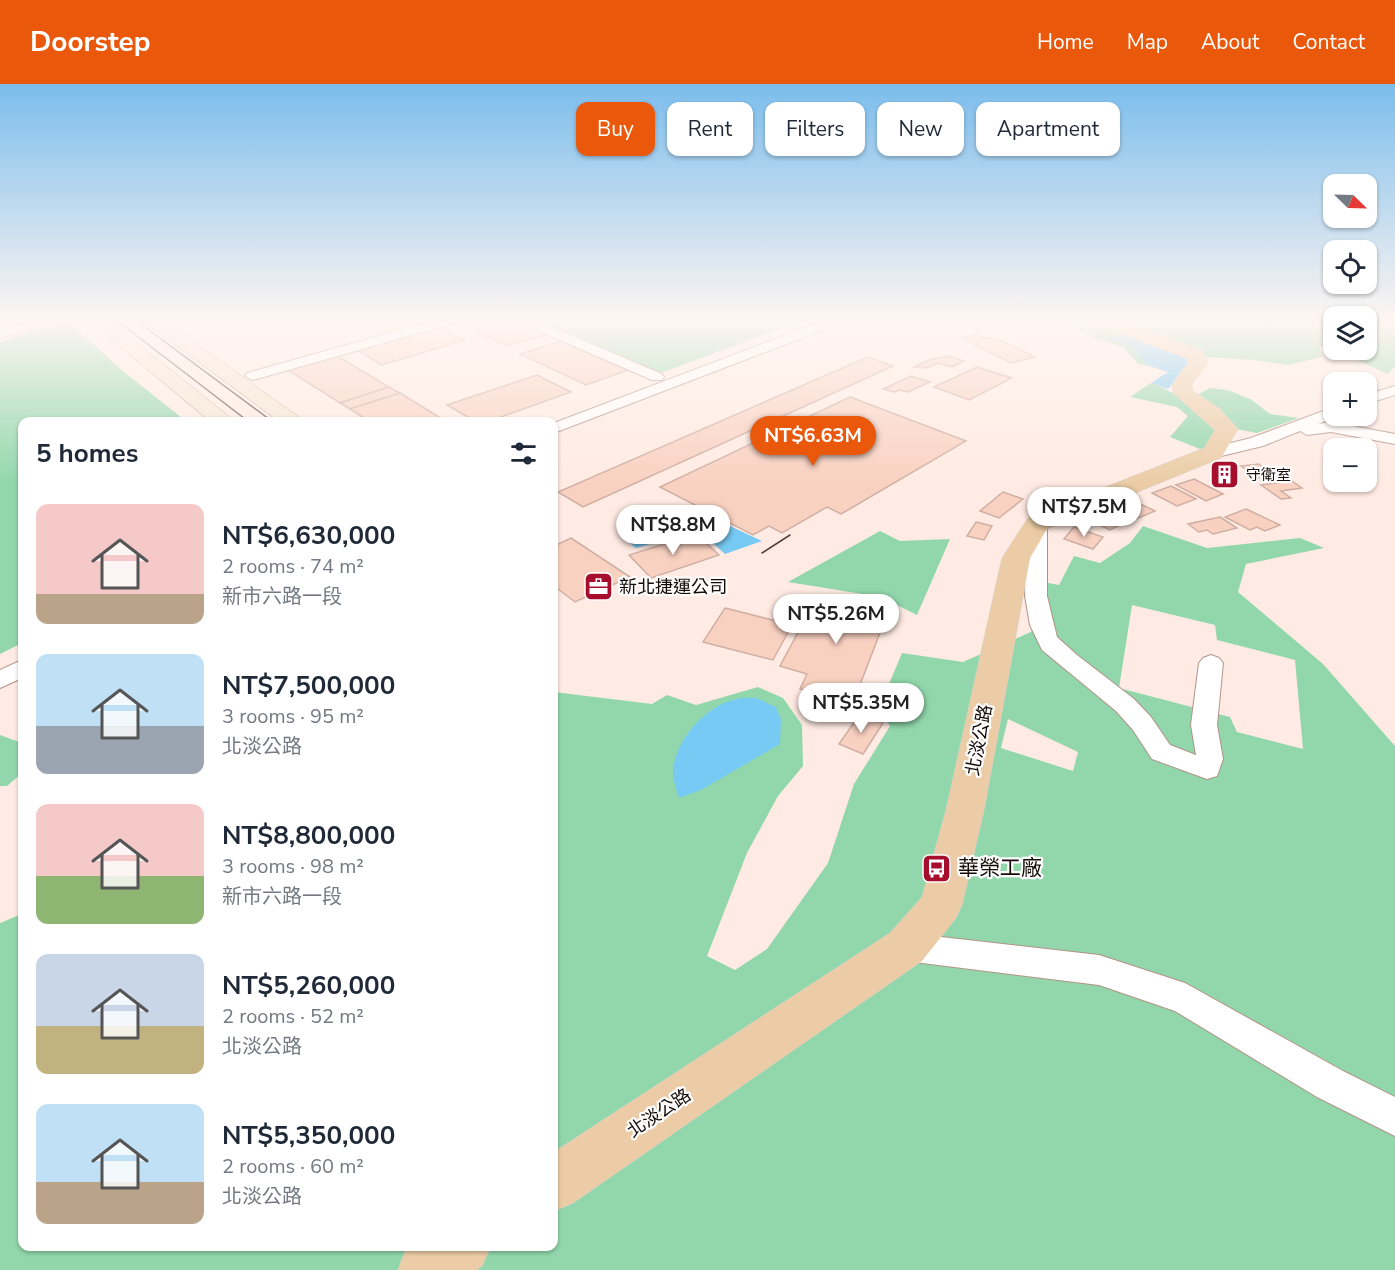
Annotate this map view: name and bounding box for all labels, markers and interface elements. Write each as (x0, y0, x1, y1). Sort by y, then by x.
text: Doorstep (30, 23, 151, 61)
text: Home (1037, 28, 1094, 56)
text: Map (1127, 28, 1168, 56)
text: About (1201, 28, 1259, 56)
text: Contact (1292, 28, 1365, 56)
chip: Buy (576, 102, 655, 156)
chip: Rent (667, 102, 753, 156)
chip: Filters (765, 102, 865, 156)
chip: New (877, 102, 964, 156)
chip: Apartment (976, 102, 1120, 156)
north arrow (1323, 174, 1377, 228)
map controls (1323, 174, 1377, 492)
button: locate (1323, 240, 1377, 294)
button: layers (1323, 306, 1377, 360)
button: + (1323, 372, 1377, 426)
pin: NT$6.63M (751, 416, 875, 467)
text: NT$6.63M (764, 422, 862, 449)
text: 5 homes (36, 436, 138, 471)
icon: filters (507, 437, 540, 470)
button: − (1323, 438, 1377, 492)
building icon: 守衛室 (1209, 459, 1241, 491)
place label: 守衛室 (1246, 465, 1291, 485)
pin: NT$7.5M (1029, 487, 1139, 538)
text: NT$7.5M (1041, 493, 1127, 520)
pin: NT$8.8M (618, 505, 728, 556)
text: NT$8.8M (630, 511, 716, 538)
text: NT$6,630,000 (222, 518, 395, 553)
icon: home (84, 528, 156, 600)
text: 2 rooms · 74 m² (222, 553, 364, 580)
office icon: 新北捷運公司 (582, 571, 614, 603)
place label: 新北捷運公司 (619, 575, 727, 599)
text: 新市六路一段 (222, 583, 342, 610)
pin: NT$5.26M (774, 594, 898, 645)
text: NT$5.26M (787, 600, 885, 627)
text: NT$7,500,000 (222, 668, 395, 703)
icon: home (84, 678, 156, 750)
pin: NT$5.35M (799, 683, 923, 734)
text: NT$5.35M (812, 689, 910, 716)
street label: 北淡公路 (960, 702, 998, 778)
text: 3 rooms · 95 m² (222, 703, 364, 730)
text: 北淡公路 (222, 733, 302, 760)
text: NT$8,800,000 (222, 818, 395, 853)
icon: home (84, 828, 156, 900)
bus stop icon: 華榮工廠 (921, 852, 953, 884)
text: 3 rooms · 98 m² (222, 853, 364, 880)
place label: 華榮工廠 (958, 854, 1042, 882)
text: 新市六路一段 (222, 883, 342, 910)
text: NT$5,260,000 (222, 968, 395, 1003)
icon: home (84, 978, 156, 1050)
text: 2 rooms · 52 m² (222, 1003, 364, 1030)
text: 北淡公路 (222, 1033, 302, 1060)
street label: 北淡公路 (622, 1083, 696, 1143)
text: NT$5,350,000 (222, 1118, 395, 1153)
icon: home (84, 1128, 156, 1200)
text: 2 rooms · 60 m² (222, 1153, 364, 1180)
text: 北淡公路 (222, 1183, 302, 1210)

